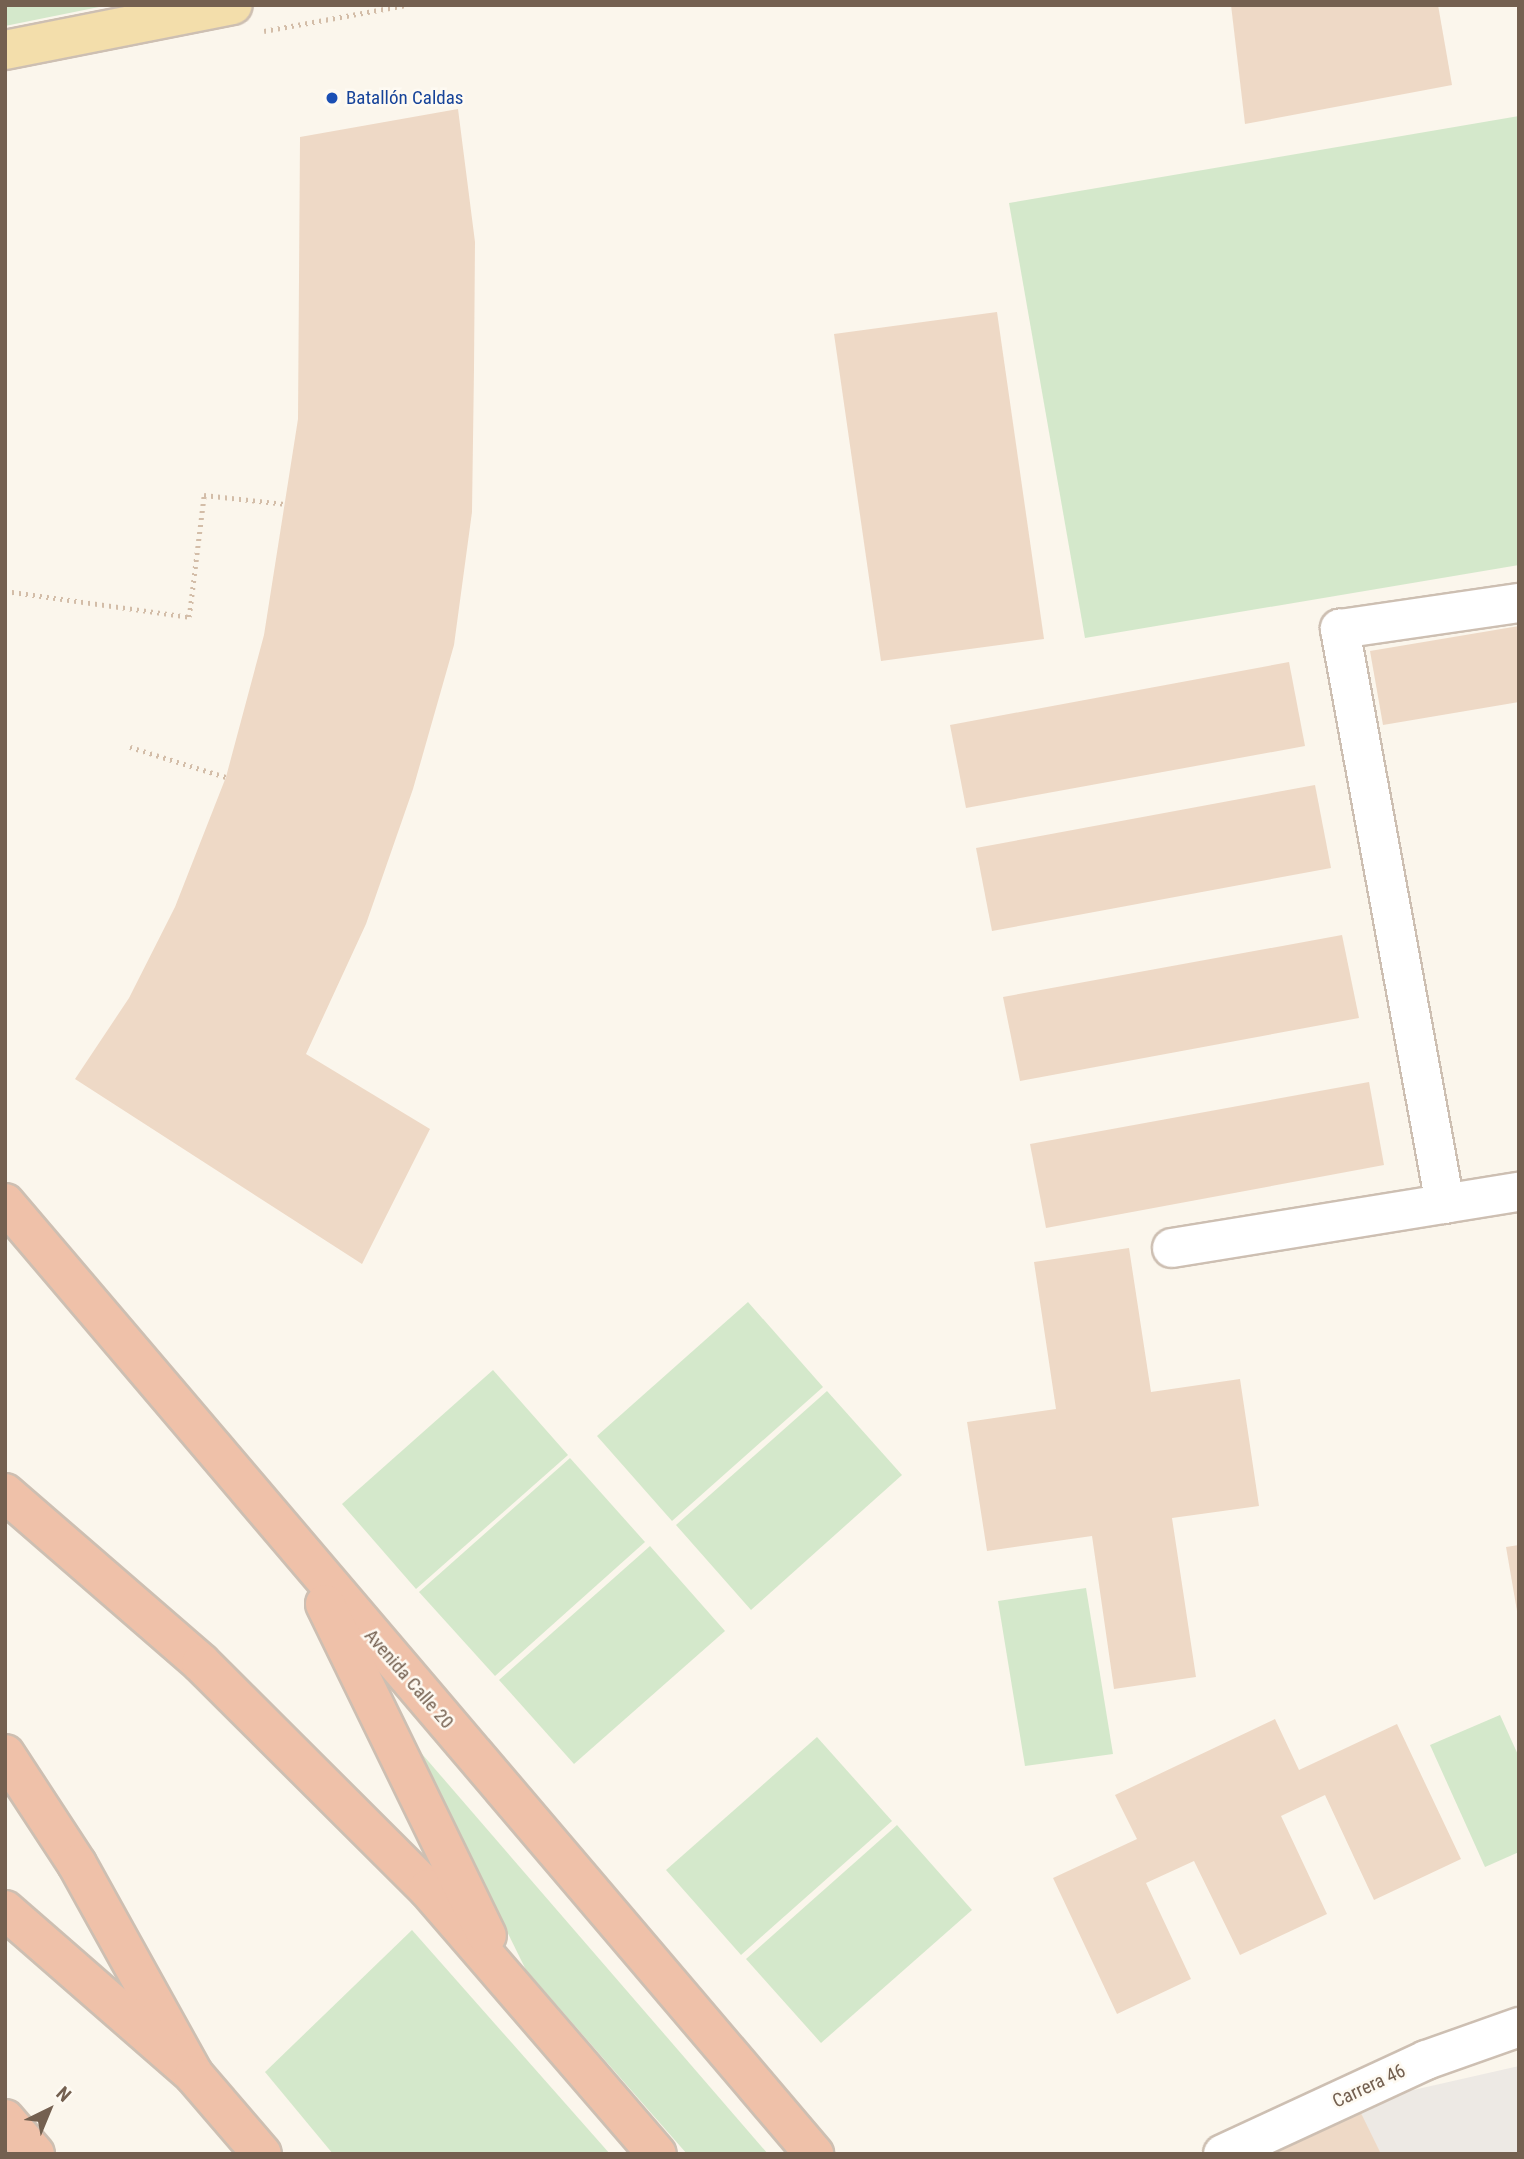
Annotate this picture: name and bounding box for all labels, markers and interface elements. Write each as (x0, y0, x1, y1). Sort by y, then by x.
place label: Batallón Caldas (346, 87, 463, 109)
marker: Batallón Caldas (324, 90, 340, 106)
street label: Avenida Calle 20 (360, 1625, 458, 1733)
street label: Carrera 46 (1329, 2059, 1409, 2113)
north arrow (14, 2075, 84, 2145)
text: N (52, 2082, 76, 2107)

